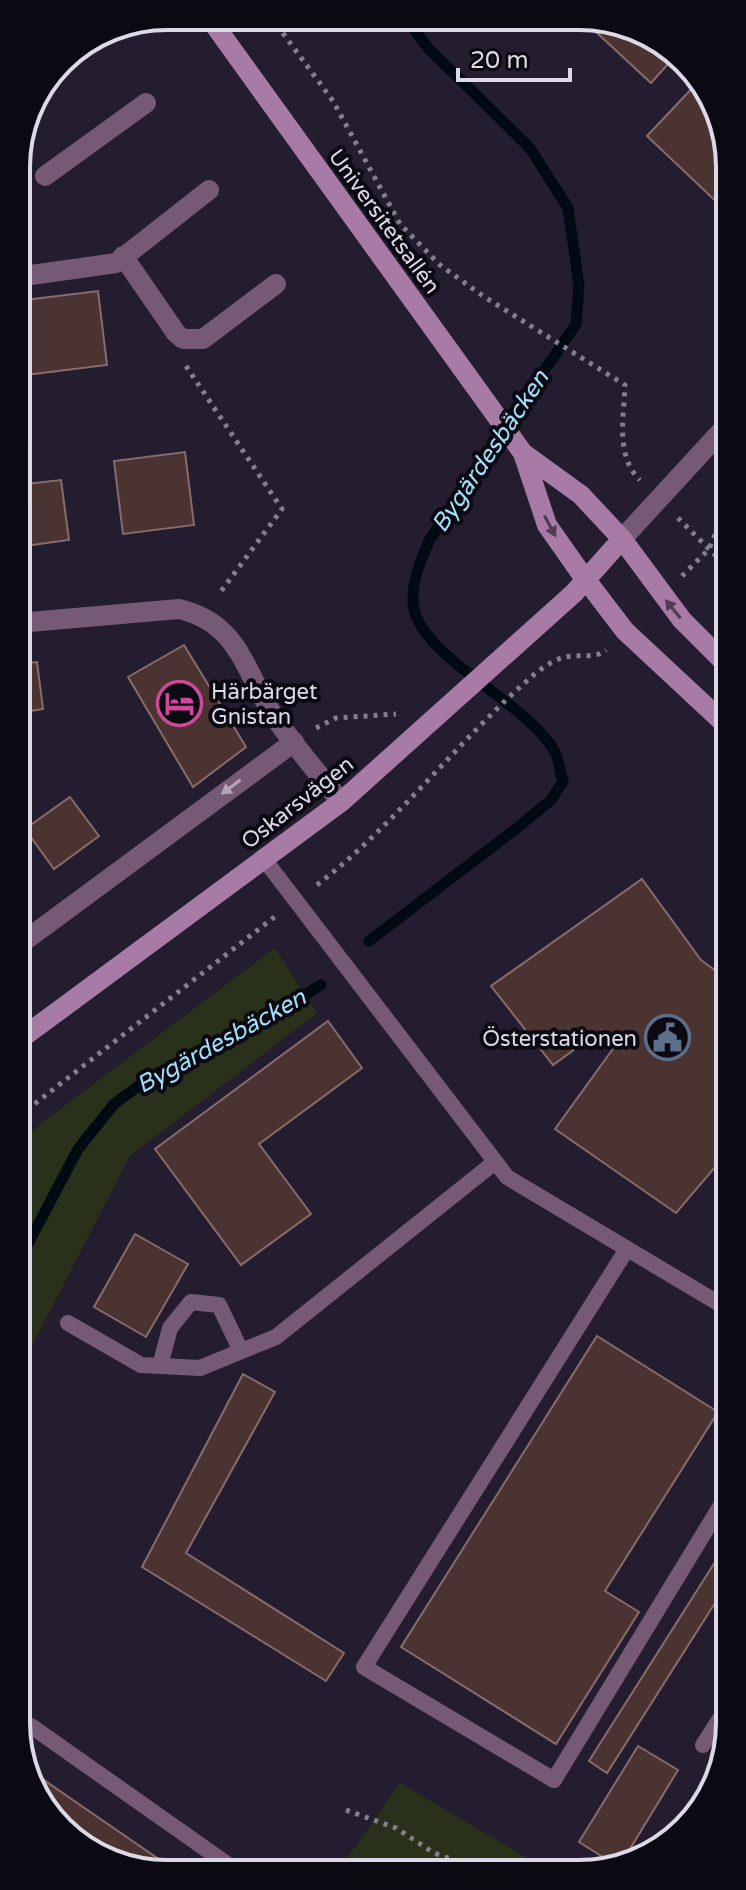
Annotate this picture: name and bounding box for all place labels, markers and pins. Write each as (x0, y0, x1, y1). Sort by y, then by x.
place label: Härbärget Gnistan (211, 679, 317, 730)
hotel icon: Härbärget Gnistan (156, 680, 204, 728)
public building icon: Österstationen (644, 1014, 692, 1062)
place label: Österstationen (482, 1026, 637, 1052)

